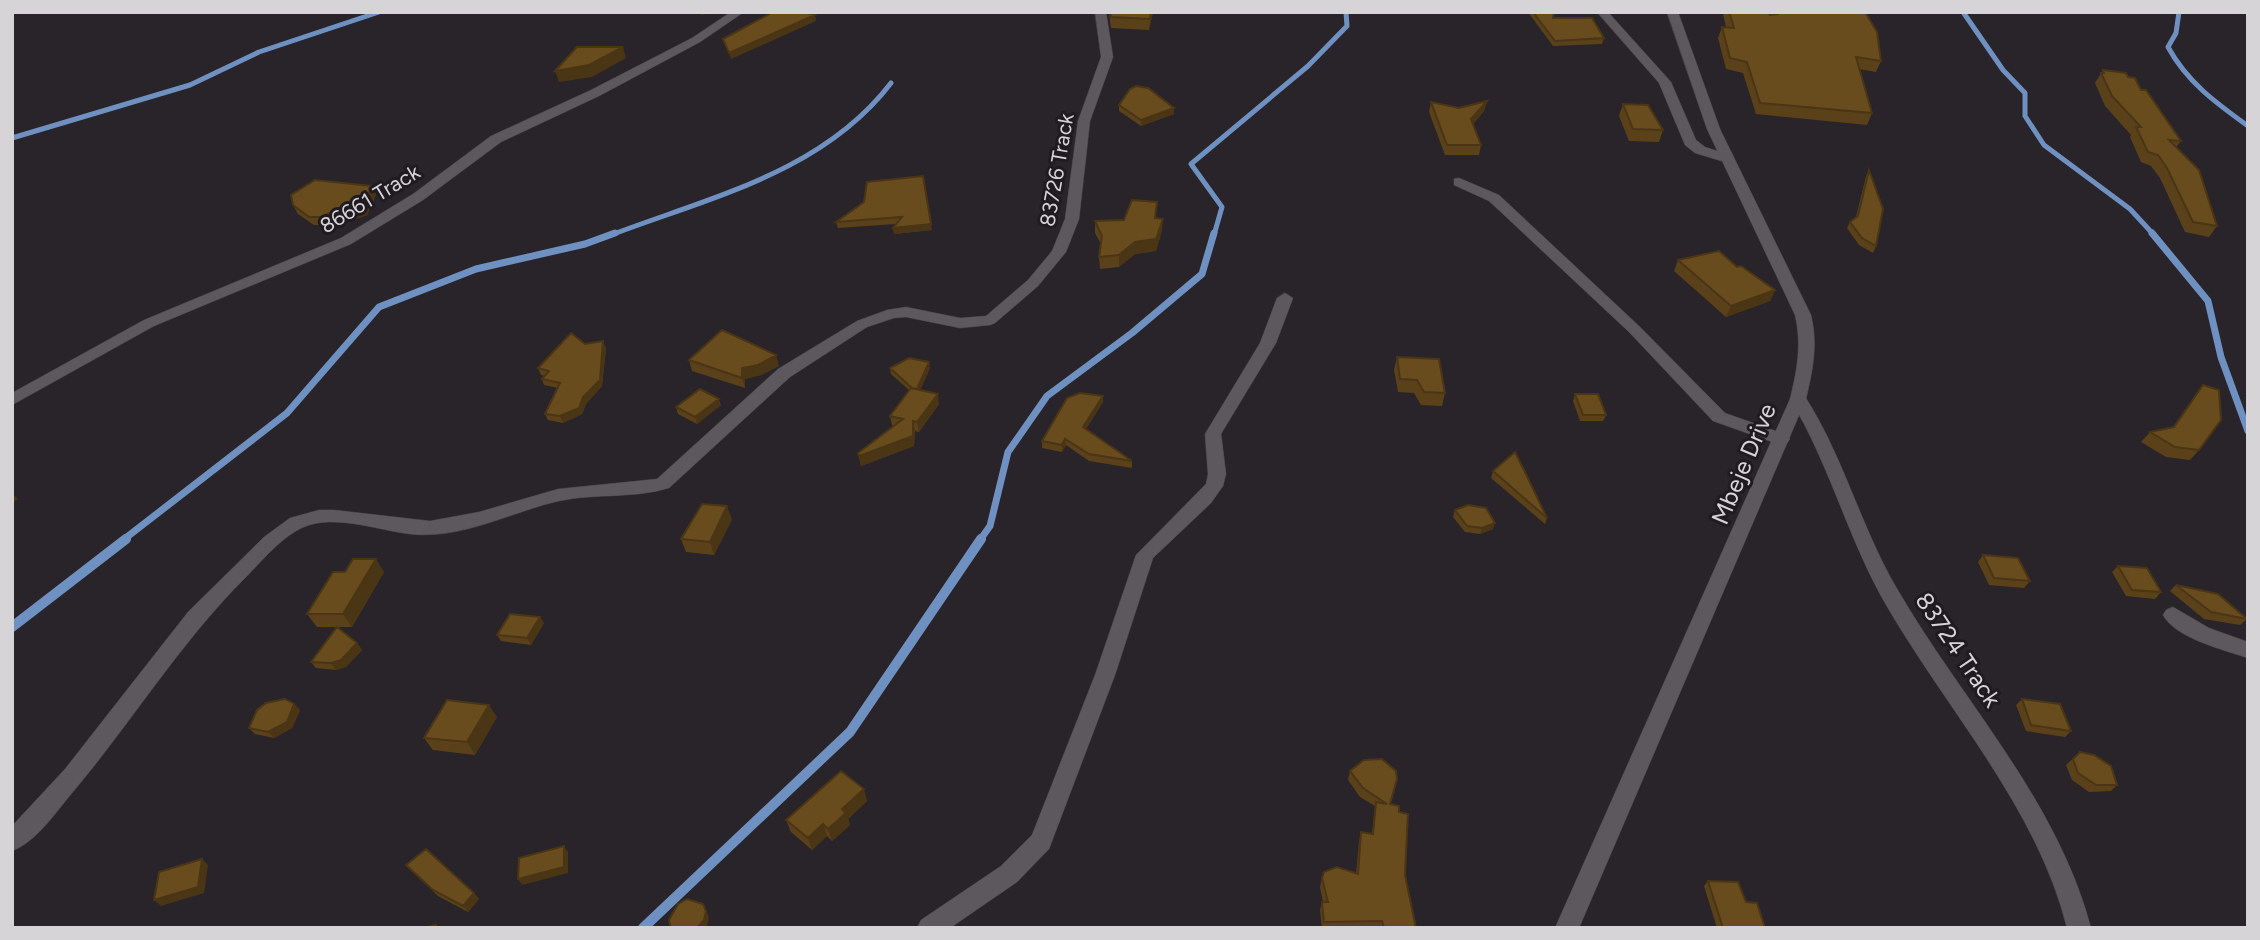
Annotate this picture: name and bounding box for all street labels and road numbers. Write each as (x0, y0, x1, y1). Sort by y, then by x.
street label: 83726 Track (1034, 111, 1079, 228)
street label: 86661 Track (315, 159, 425, 238)
street label: Mbeje Drive (1705, 399, 1782, 529)
street label: 83724 Track (1909, 587, 2008, 713)

